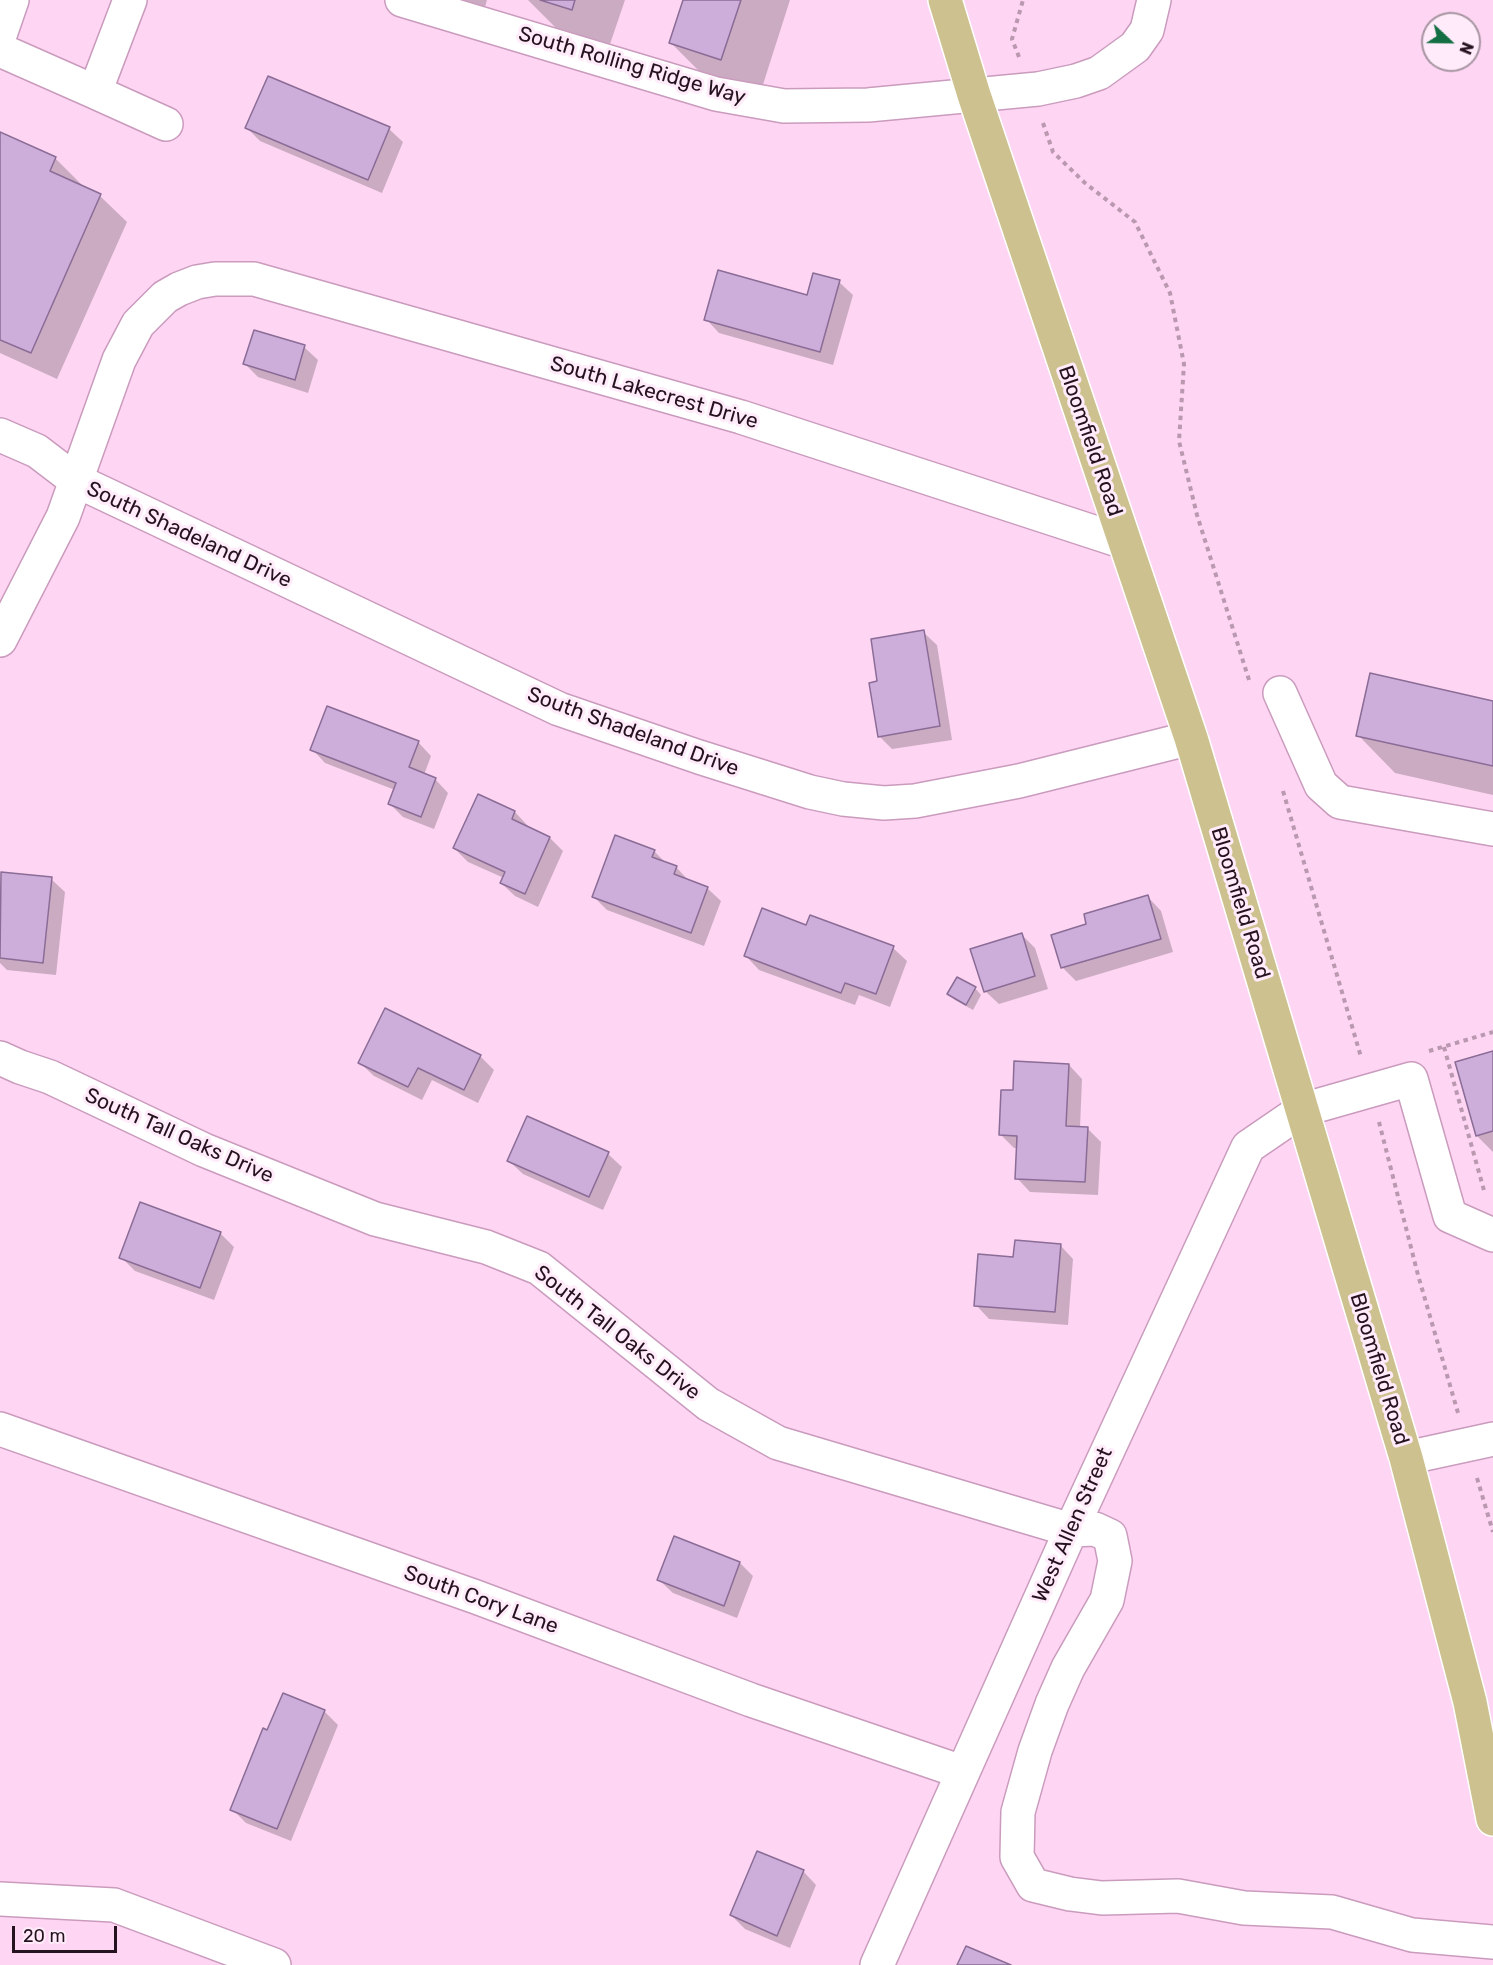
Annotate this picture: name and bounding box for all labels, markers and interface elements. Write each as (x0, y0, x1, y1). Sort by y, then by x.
north arrow (1421, 12, 1481, 72)
street label: South Rolling Ridge Way (515, 21, 749, 111)
text: N (1455, 39, 1477, 57)
street label: South Lakecrest Drive (547, 351, 761, 435)
street label: Bloomfield Road (1052, 362, 1128, 520)
street label: South Shadeland Drive (83, 476, 295, 594)
street label: South Shadeland Drive (524, 682, 742, 782)
street label: Bloomfield Road (1205, 824, 1275, 982)
street label: South Tall Oaks Drive (81, 1083, 277, 1189)
street label: South Tall Oaks Drive (529, 1260, 705, 1406)
street label: Bloomfield Road (1344, 1290, 1414, 1448)
street label: West Allen Street (1028, 1444, 1118, 1606)
street label: South Cory Lane (400, 1560, 562, 1640)
scale bar (15, 1914, 120, 1952)
text: 20 m (23, 1925, 65, 1947)

